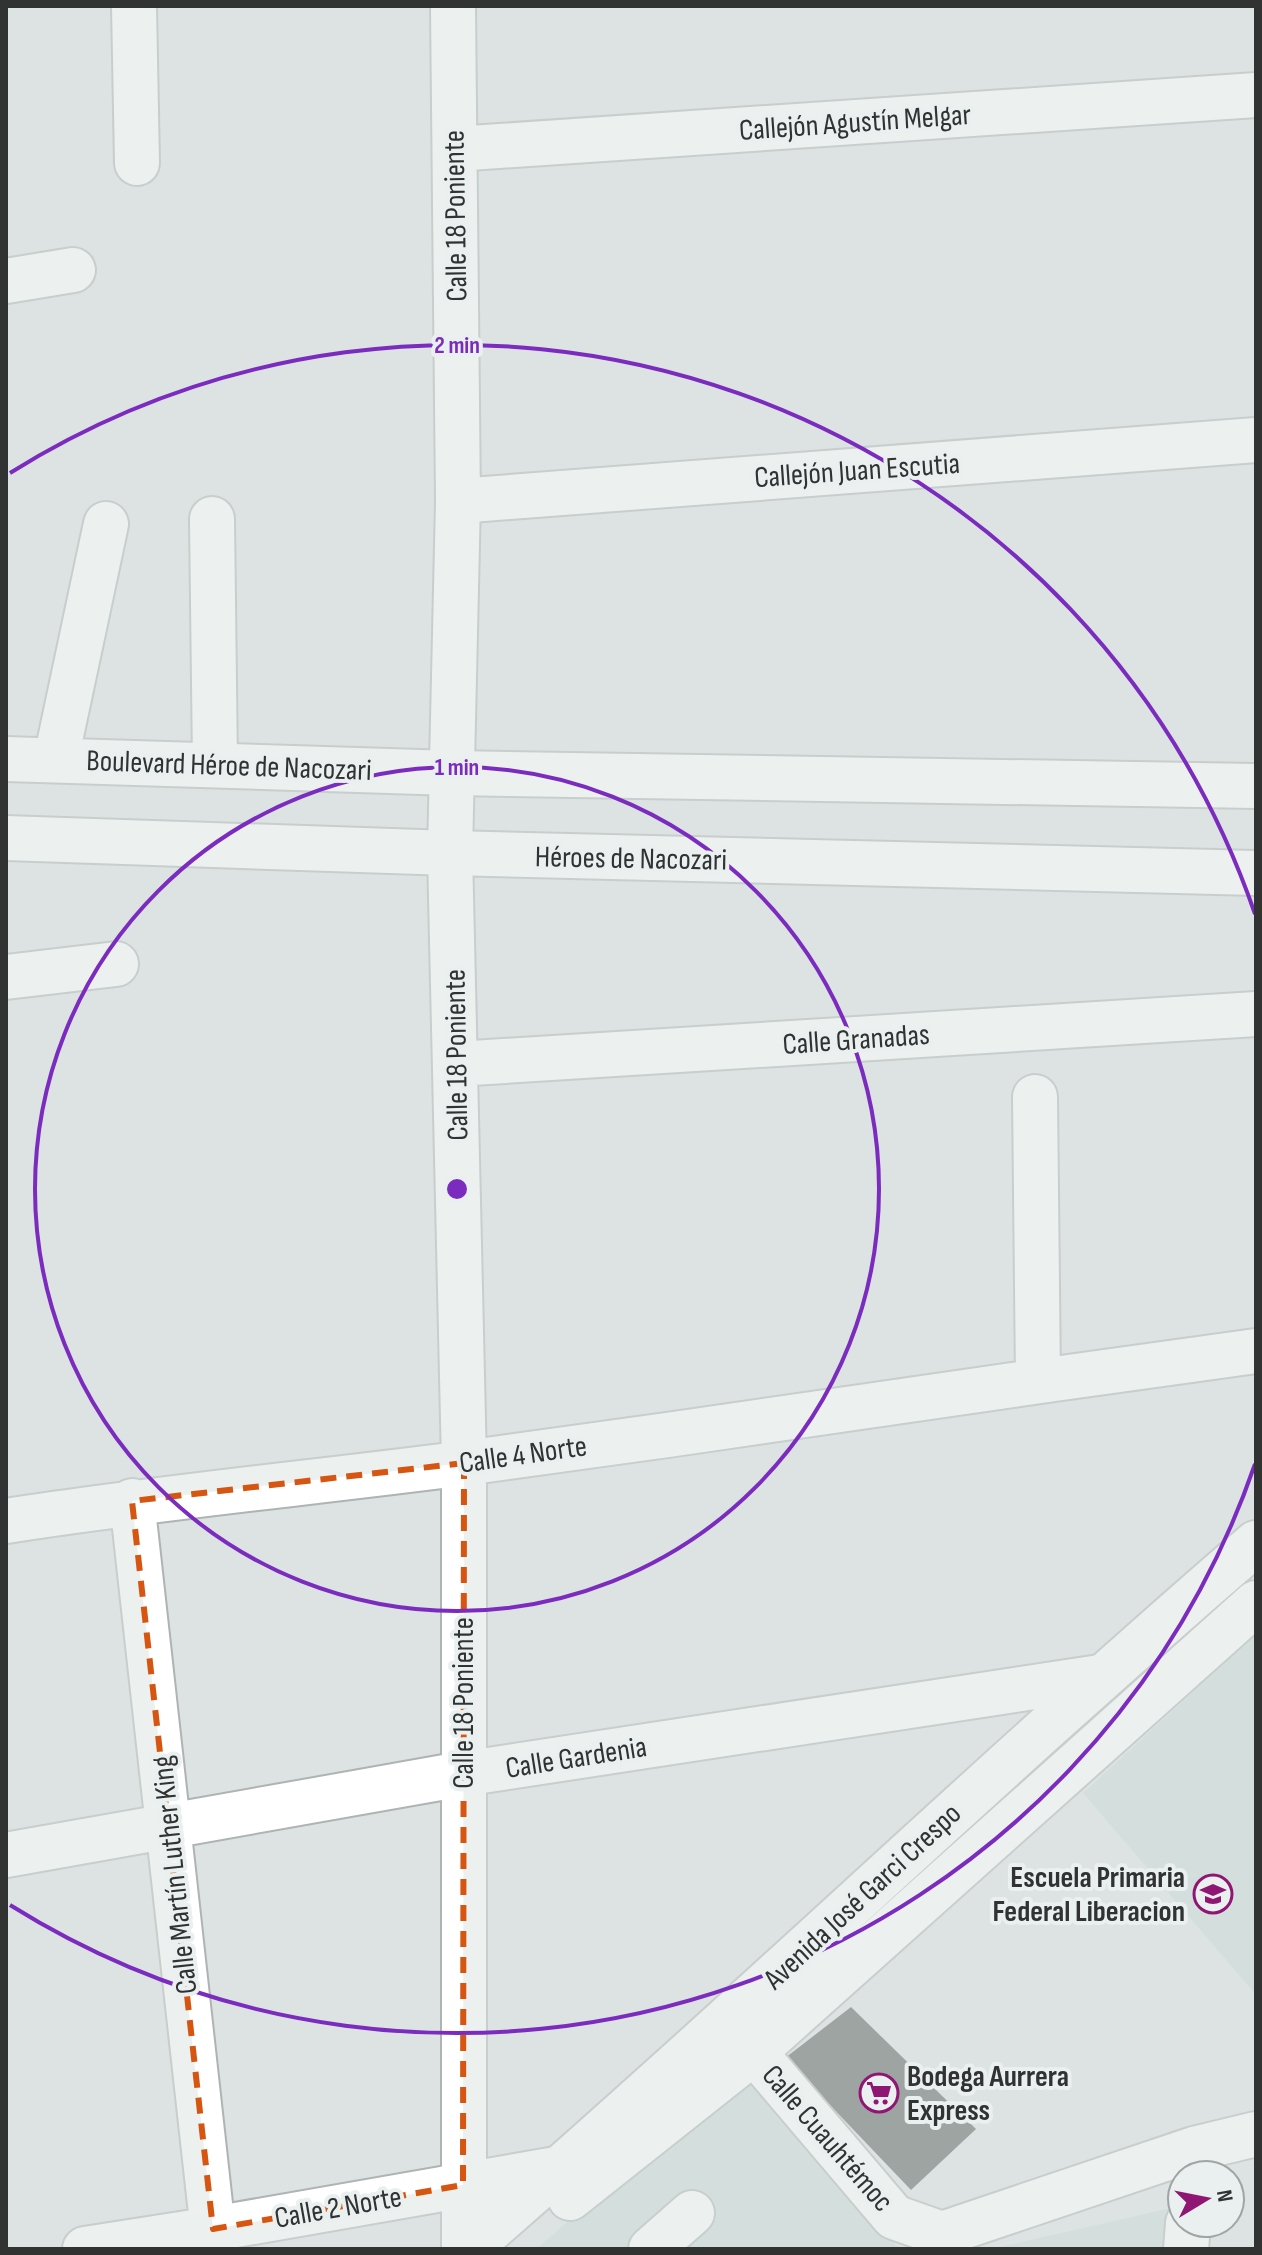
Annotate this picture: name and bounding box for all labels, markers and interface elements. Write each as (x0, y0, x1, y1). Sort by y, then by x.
street label: Callejón Agustín Melgar (738, 97, 973, 149)
street label: Calle 18 Poniente (437, 130, 475, 302)
text: 2 min (434, 331, 480, 360)
street label: Callejón Juan Escutia (753, 446, 961, 496)
street label: Boulevard Héroe de Nacozari (86, 743, 372, 789)
text: 1 min (435, 753, 479, 782)
street label: Héroes de Nacozari (535, 839, 727, 879)
street label: Calle 18 Poniente (438, 969, 476, 1141)
street label: Calle Granadas (781, 1017, 931, 1063)
centre of rings (443, 1175, 471, 1203)
street label: Calle 4 Norte (457, 1428, 589, 1482)
street label: Calle 18 Poniente (446, 1617, 482, 1789)
street label: Calle Gardenia (503, 1729, 649, 1787)
street label: Calle Martín Luther King (145, 1754, 205, 1996)
street label: Avenida José Garci Crespo (756, 1796, 969, 1998)
place label: Escuela Primaria Federal Liberacion (992, 1860, 1185, 1930)
school or university icon: Escuela Primaria Federal Liberacion (1192, 1873, 1234, 1915)
street label: Calle Cuauhtémoc (754, 2058, 901, 2219)
place label: Bodega Aurrera Express (907, 2059, 1069, 2129)
supermarket icon: Bodega Aurrera Express (858, 2072, 900, 2114)
north arrow (1166, 2159, 1246, 2239)
street label: Calle 2 Norte (272, 2179, 405, 2237)
text: N (1210, 2188, 1239, 2204)

